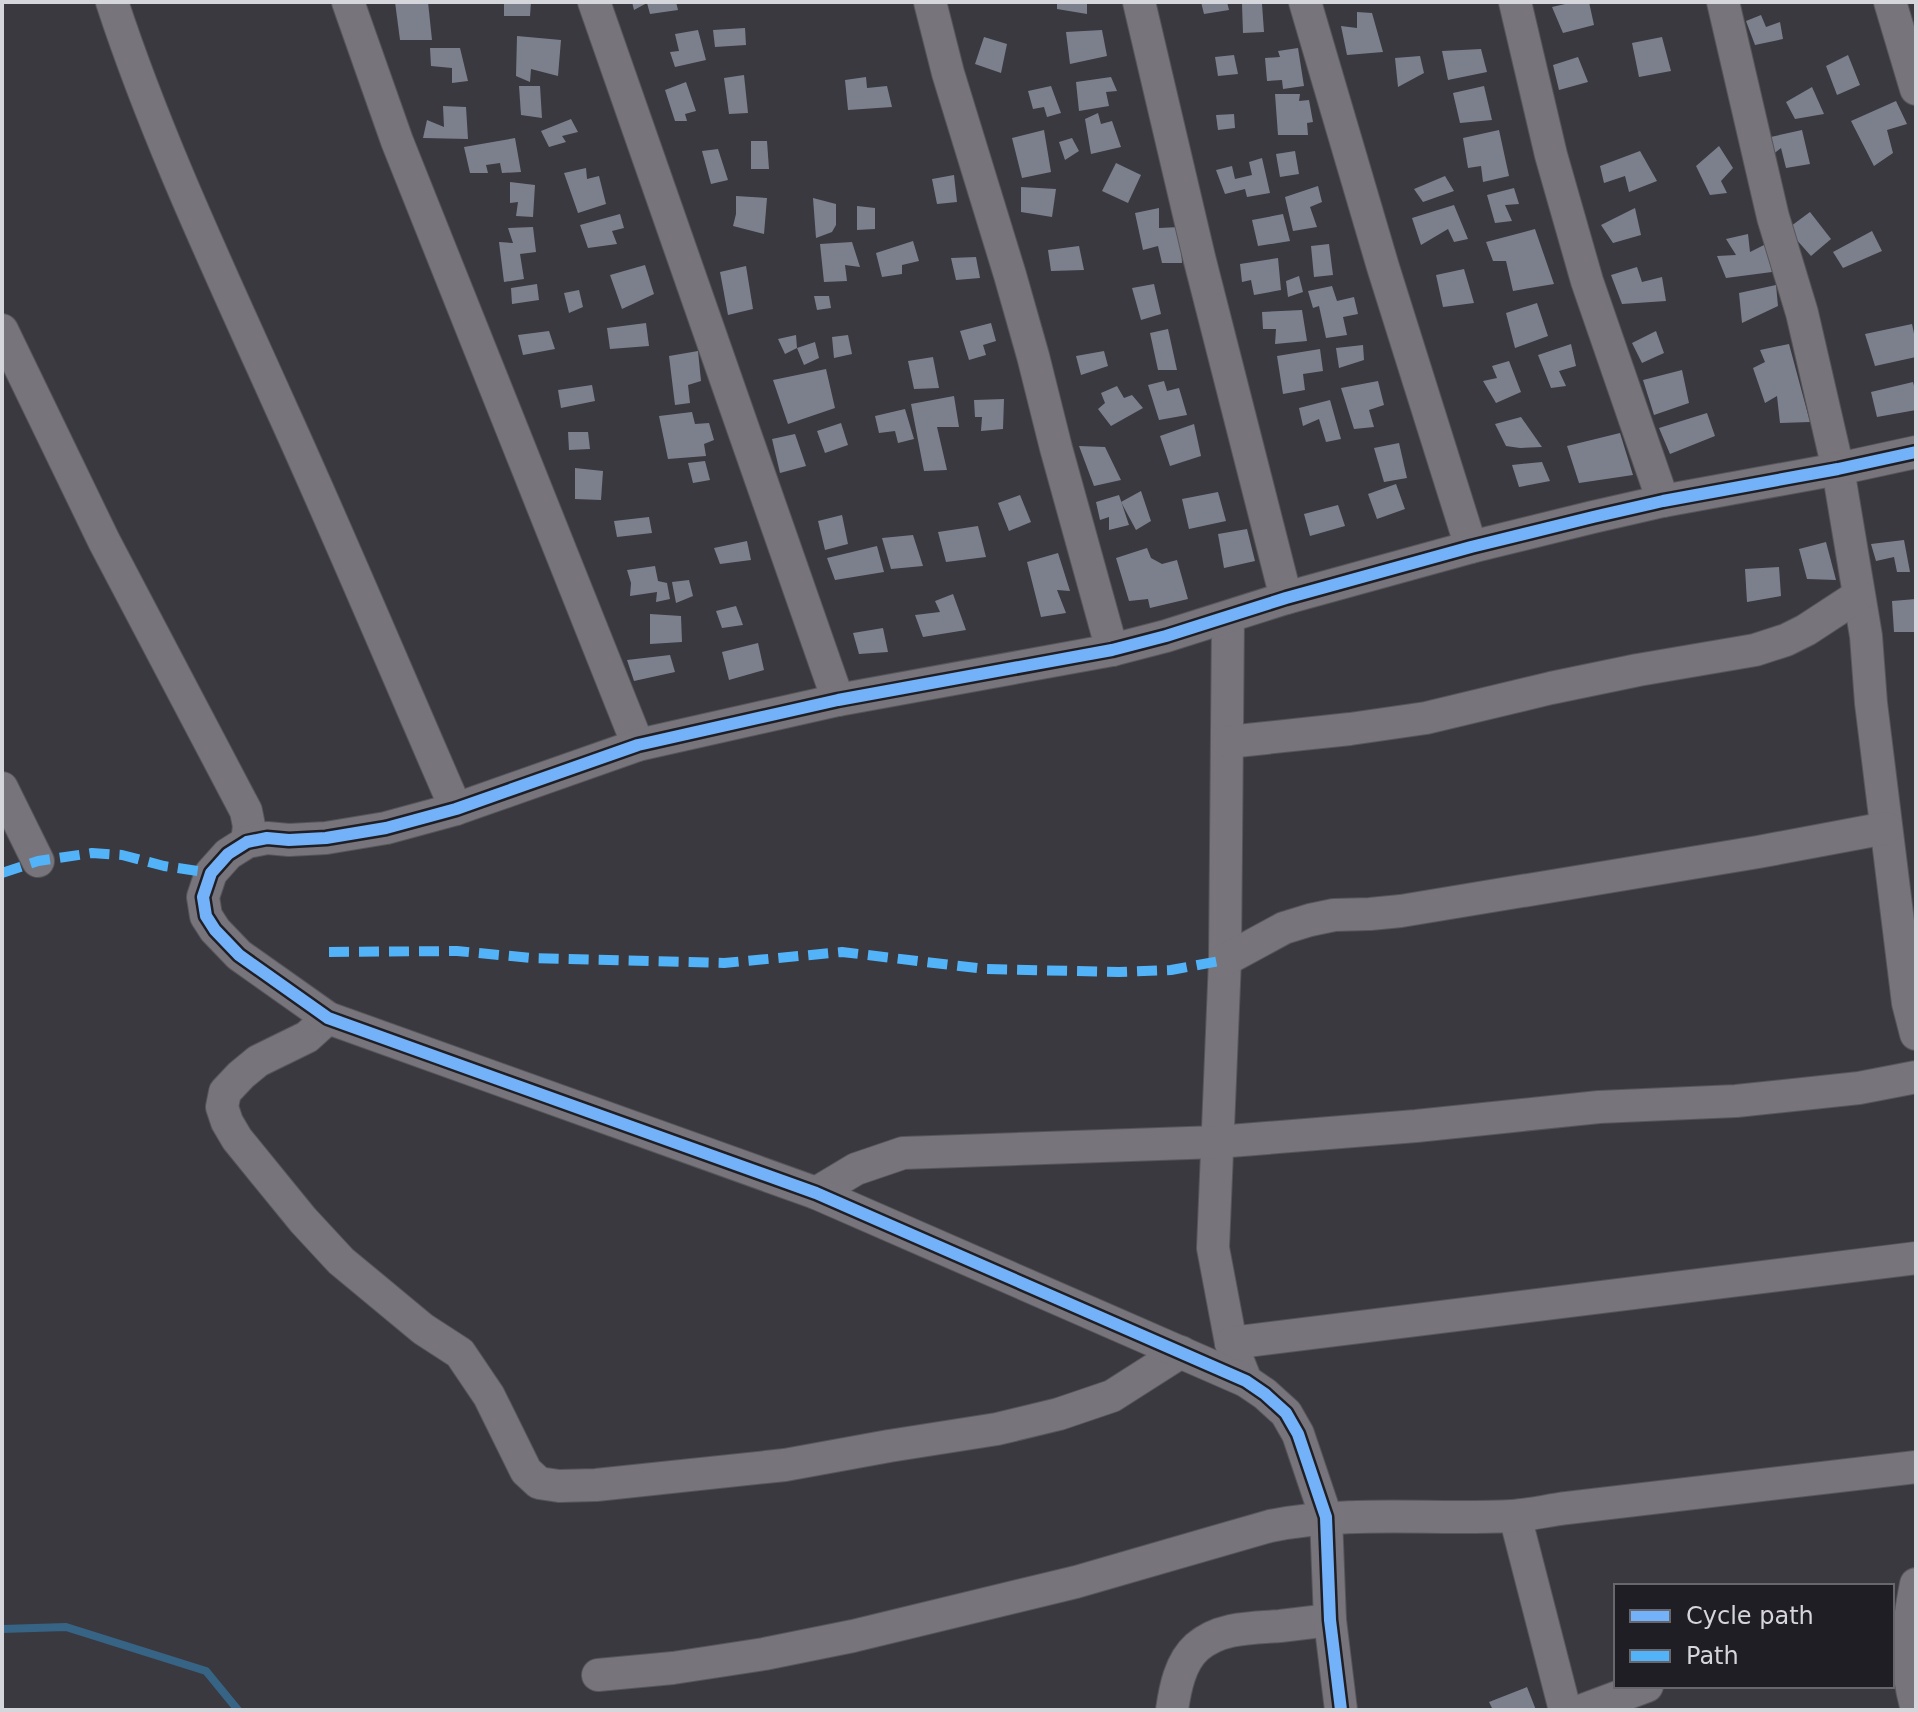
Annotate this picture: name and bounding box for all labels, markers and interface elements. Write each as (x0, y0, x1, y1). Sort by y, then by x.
legend (1614, 1584, 1894, 1688)
text: Cycle path (1686, 1602, 1814, 1630)
text: Path (1686, 1642, 1739, 1670)

